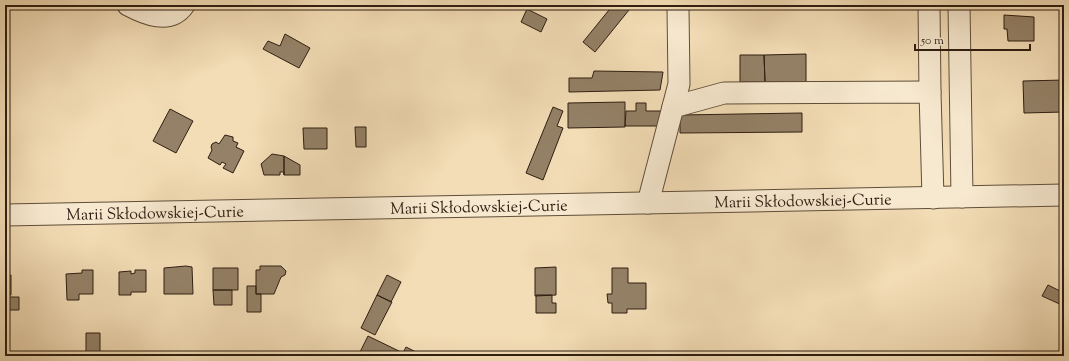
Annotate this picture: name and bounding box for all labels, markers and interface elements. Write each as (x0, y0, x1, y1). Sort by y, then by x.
scale bar (915, 26, 1030, 52)
text: 50 m (920, 32, 944, 50)
street label: Marii Skłodowskiej-Curie (714, 189, 892, 216)
street label: Marii Skłodowskiej-Curie (390, 195, 568, 222)
street label: Marii Skłodowskiej-Curie (66, 201, 244, 228)

